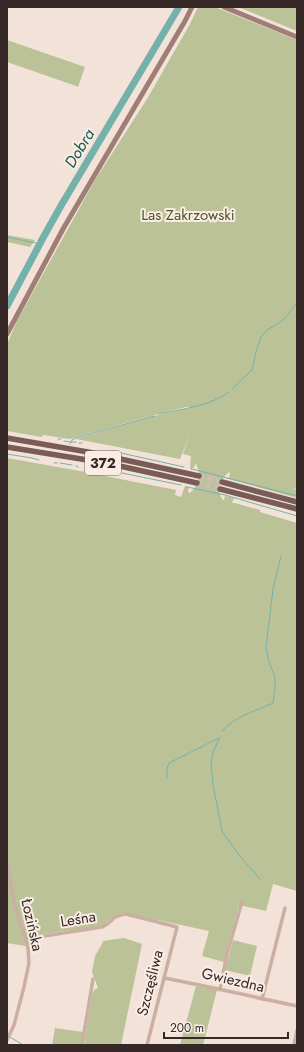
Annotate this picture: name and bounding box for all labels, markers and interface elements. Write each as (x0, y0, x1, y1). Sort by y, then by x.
water label: Dobra (59, 124, 100, 172)
park label: Las Zakrzowski (141, 204, 235, 226)
road number: 372 (85, 451, 121, 475)
street label: Łozińska (15, 896, 49, 953)
street label: Leśna (59, 905, 97, 933)
street label: Szczęśliwa (131, 948, 169, 1018)
street label: Gwiezdna (199, 962, 267, 998)
scale bar (164, 1014, 288, 1040)
text: 200 m (170, 1019, 204, 1037)

